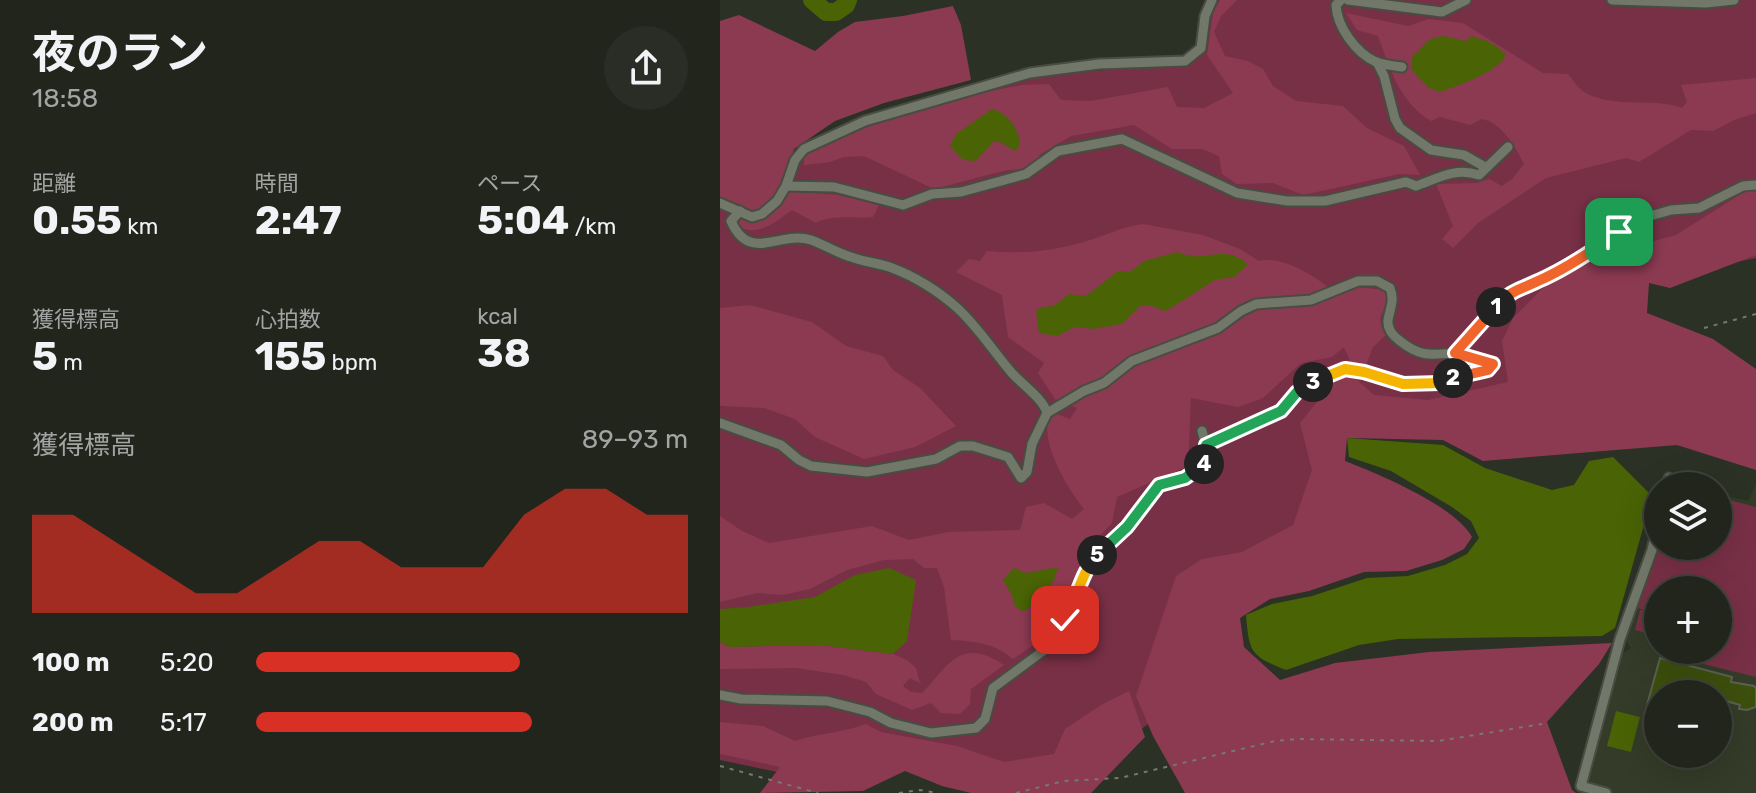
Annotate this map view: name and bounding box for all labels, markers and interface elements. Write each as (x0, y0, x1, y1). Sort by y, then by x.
button: share (604, 26, 688, 110)
text: 夜のラン (32, 27, 208, 79)
text: 18:58 (32, 83, 98, 114)
text: 距離 (32, 170, 76, 197)
text: 時間 (255, 170, 299, 197)
text: ペース (477, 170, 542, 197)
text: 0.55 (32, 197, 122, 244)
text: 2:47 (255, 197, 342, 244)
text: 5:04 (477, 197, 569, 244)
pin (1585, 198, 1653, 266)
icon: arrive (1597, 210, 1641, 254)
text: km (122, 213, 158, 240)
text: /km (569, 213, 616, 240)
pin: 1 (1476, 287, 1516, 327)
text: 1 (1491, 293, 1501, 320)
text: kcal (477, 303, 518, 330)
text: 獲得標高 (32, 306, 120, 333)
text: 心拍数 (255, 306, 321, 333)
text: 38 (477, 330, 531, 377)
text: 5 (32, 333, 58, 380)
text: 155 (255, 333, 326, 380)
text: m (58, 349, 83, 376)
text: bpm (326, 349, 377, 376)
pin: 2 (1433, 358, 1473, 398)
pin: 3 (1293, 362, 1333, 402)
text: 2 (1446, 364, 1460, 391)
text: 3 (1306, 368, 1320, 395)
text: 89–93 m (582, 424, 688, 455)
text: 獲得標高 (32, 430, 136, 461)
pin: 4 (1184, 444, 1224, 484)
text: 4 (1196, 450, 1212, 477)
map controls (1644, 472, 1732, 768)
button: layers (1644, 472, 1732, 560)
pin: 5 (1077, 535, 1117, 575)
text: 5 (1090, 541, 1104, 568)
button: + (1644, 576, 1732, 664)
pin (1031, 586, 1099, 654)
icon: check (1043, 598, 1087, 642)
text: 100 m (32, 647, 110, 678)
text: 5:20 (160, 647, 214, 678)
button: − (1644, 680, 1732, 768)
text: 200 m (32, 707, 114, 738)
text: 5:17 (160, 707, 207, 738)

